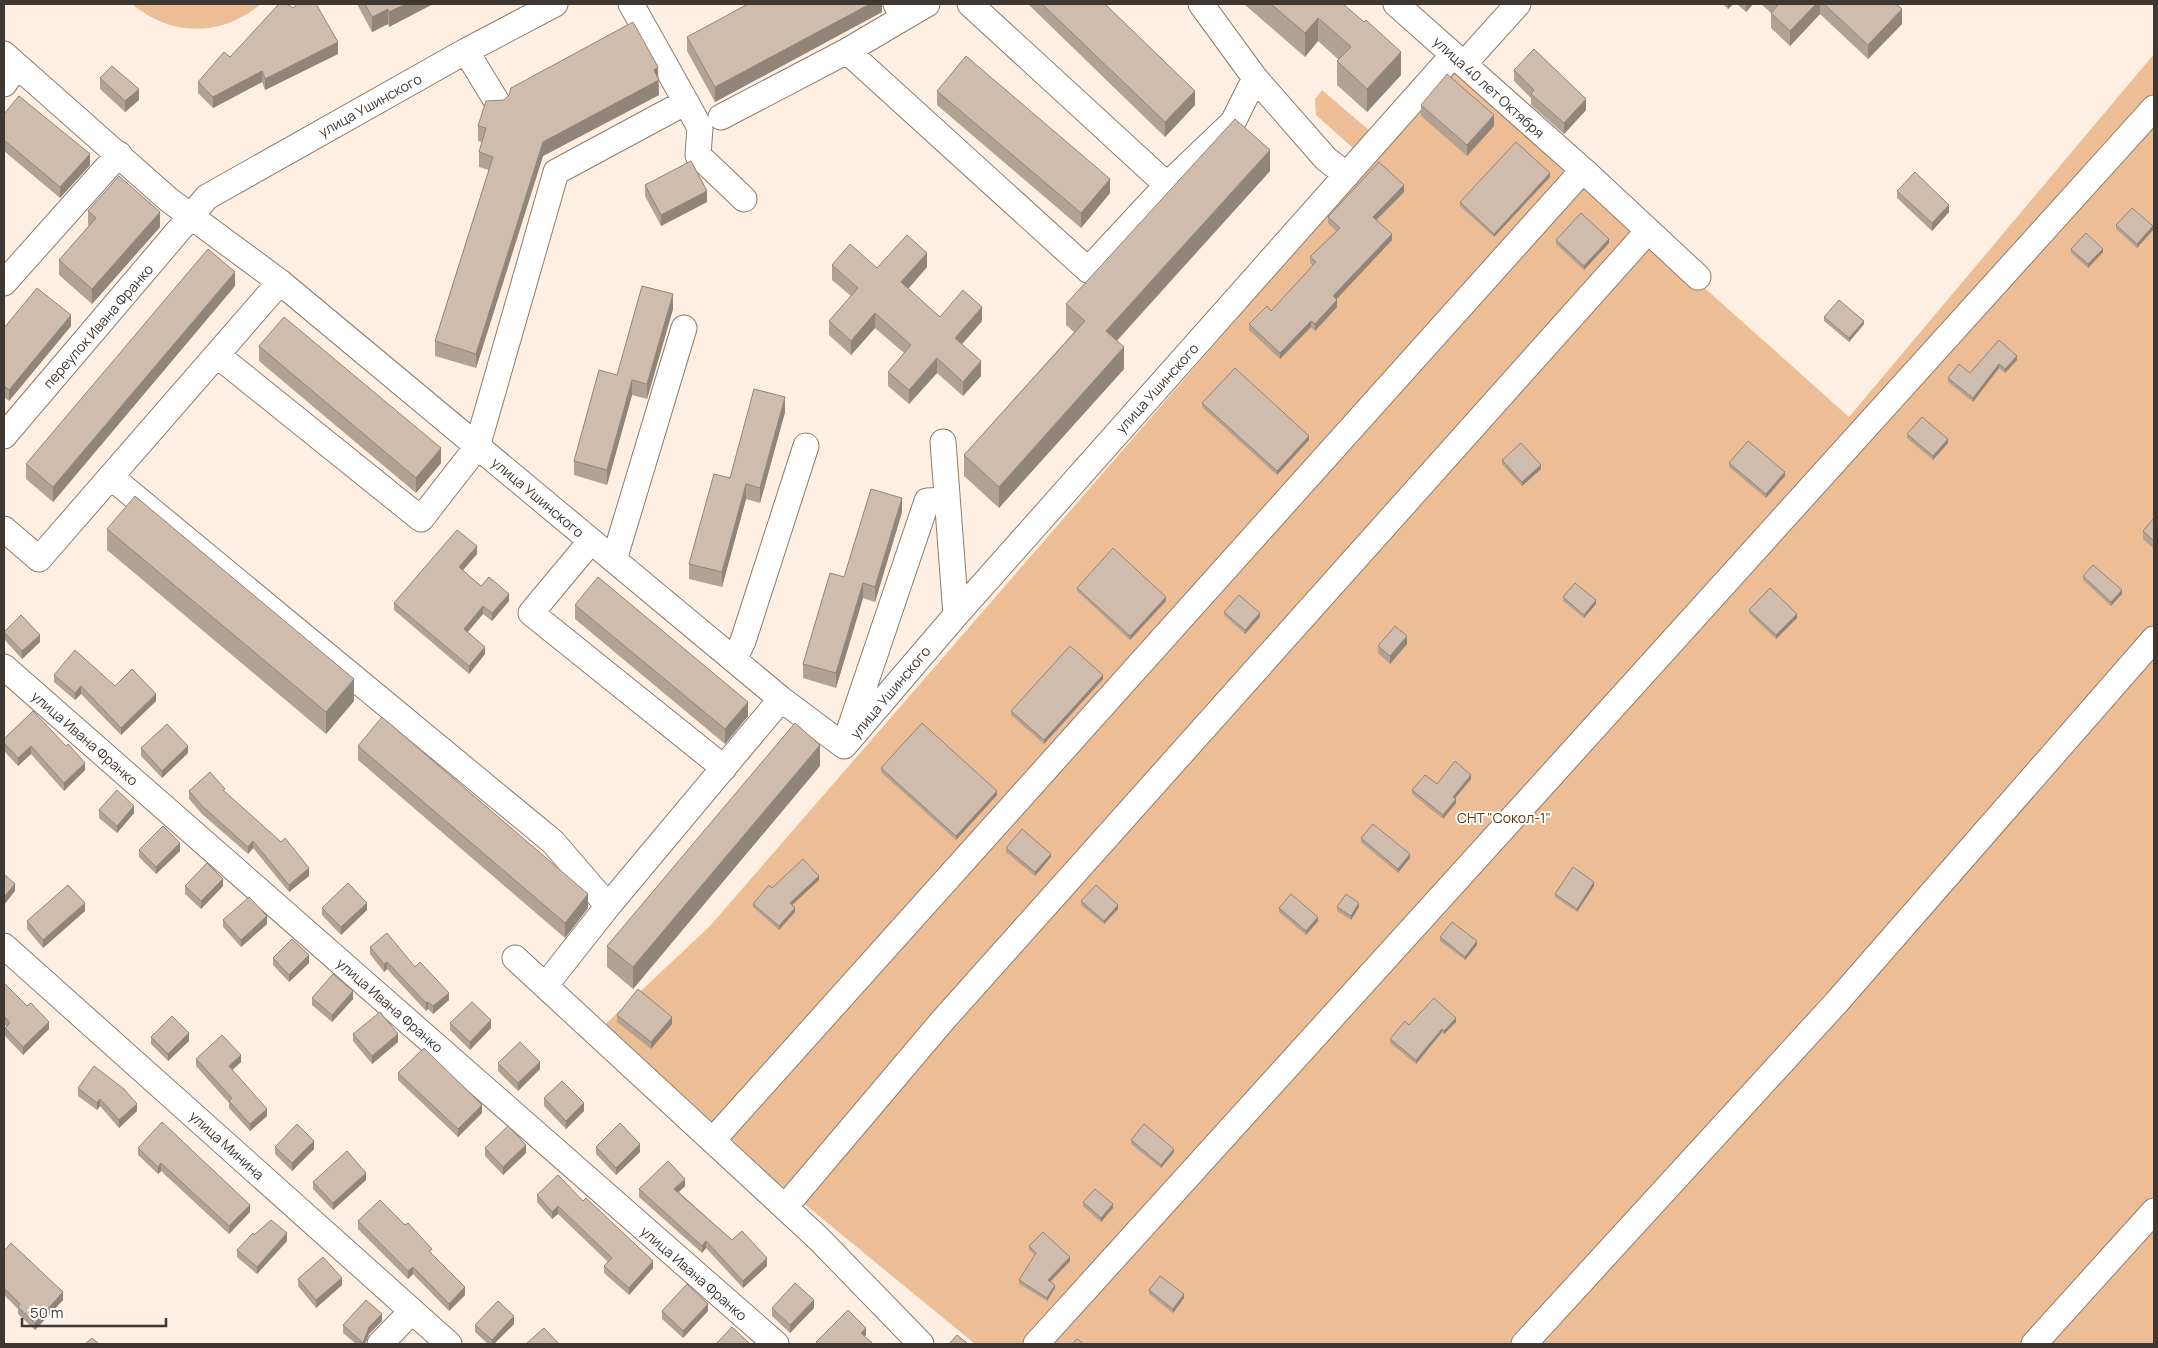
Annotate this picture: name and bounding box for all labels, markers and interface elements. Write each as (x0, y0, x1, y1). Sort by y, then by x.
street label: улица 40 лет Октября (1429, 32, 1549, 142)
street label: улица Ушинского (315, 69, 425, 141)
street label: переулок Ивана Франко (39, 260, 157, 392)
street label: улица Ушинского (1111, 339, 1203, 437)
street label: улица Ушинского (488, 453, 588, 541)
street label: улица Ушинского (846, 642, 934, 742)
street label: улица Ивана Франко (28, 686, 142, 790)
park label: СНТ "Сокол-1" (1457, 808, 1551, 827)
street label: улица Ивана Франко (333, 953, 447, 1057)
street label: улица Минина (186, 1106, 268, 1184)
street label: улица Ивана Франко (637, 1221, 751, 1325)
scale bar (22, 1296, 166, 1328)
text: 50 m (30, 1302, 64, 1323)

